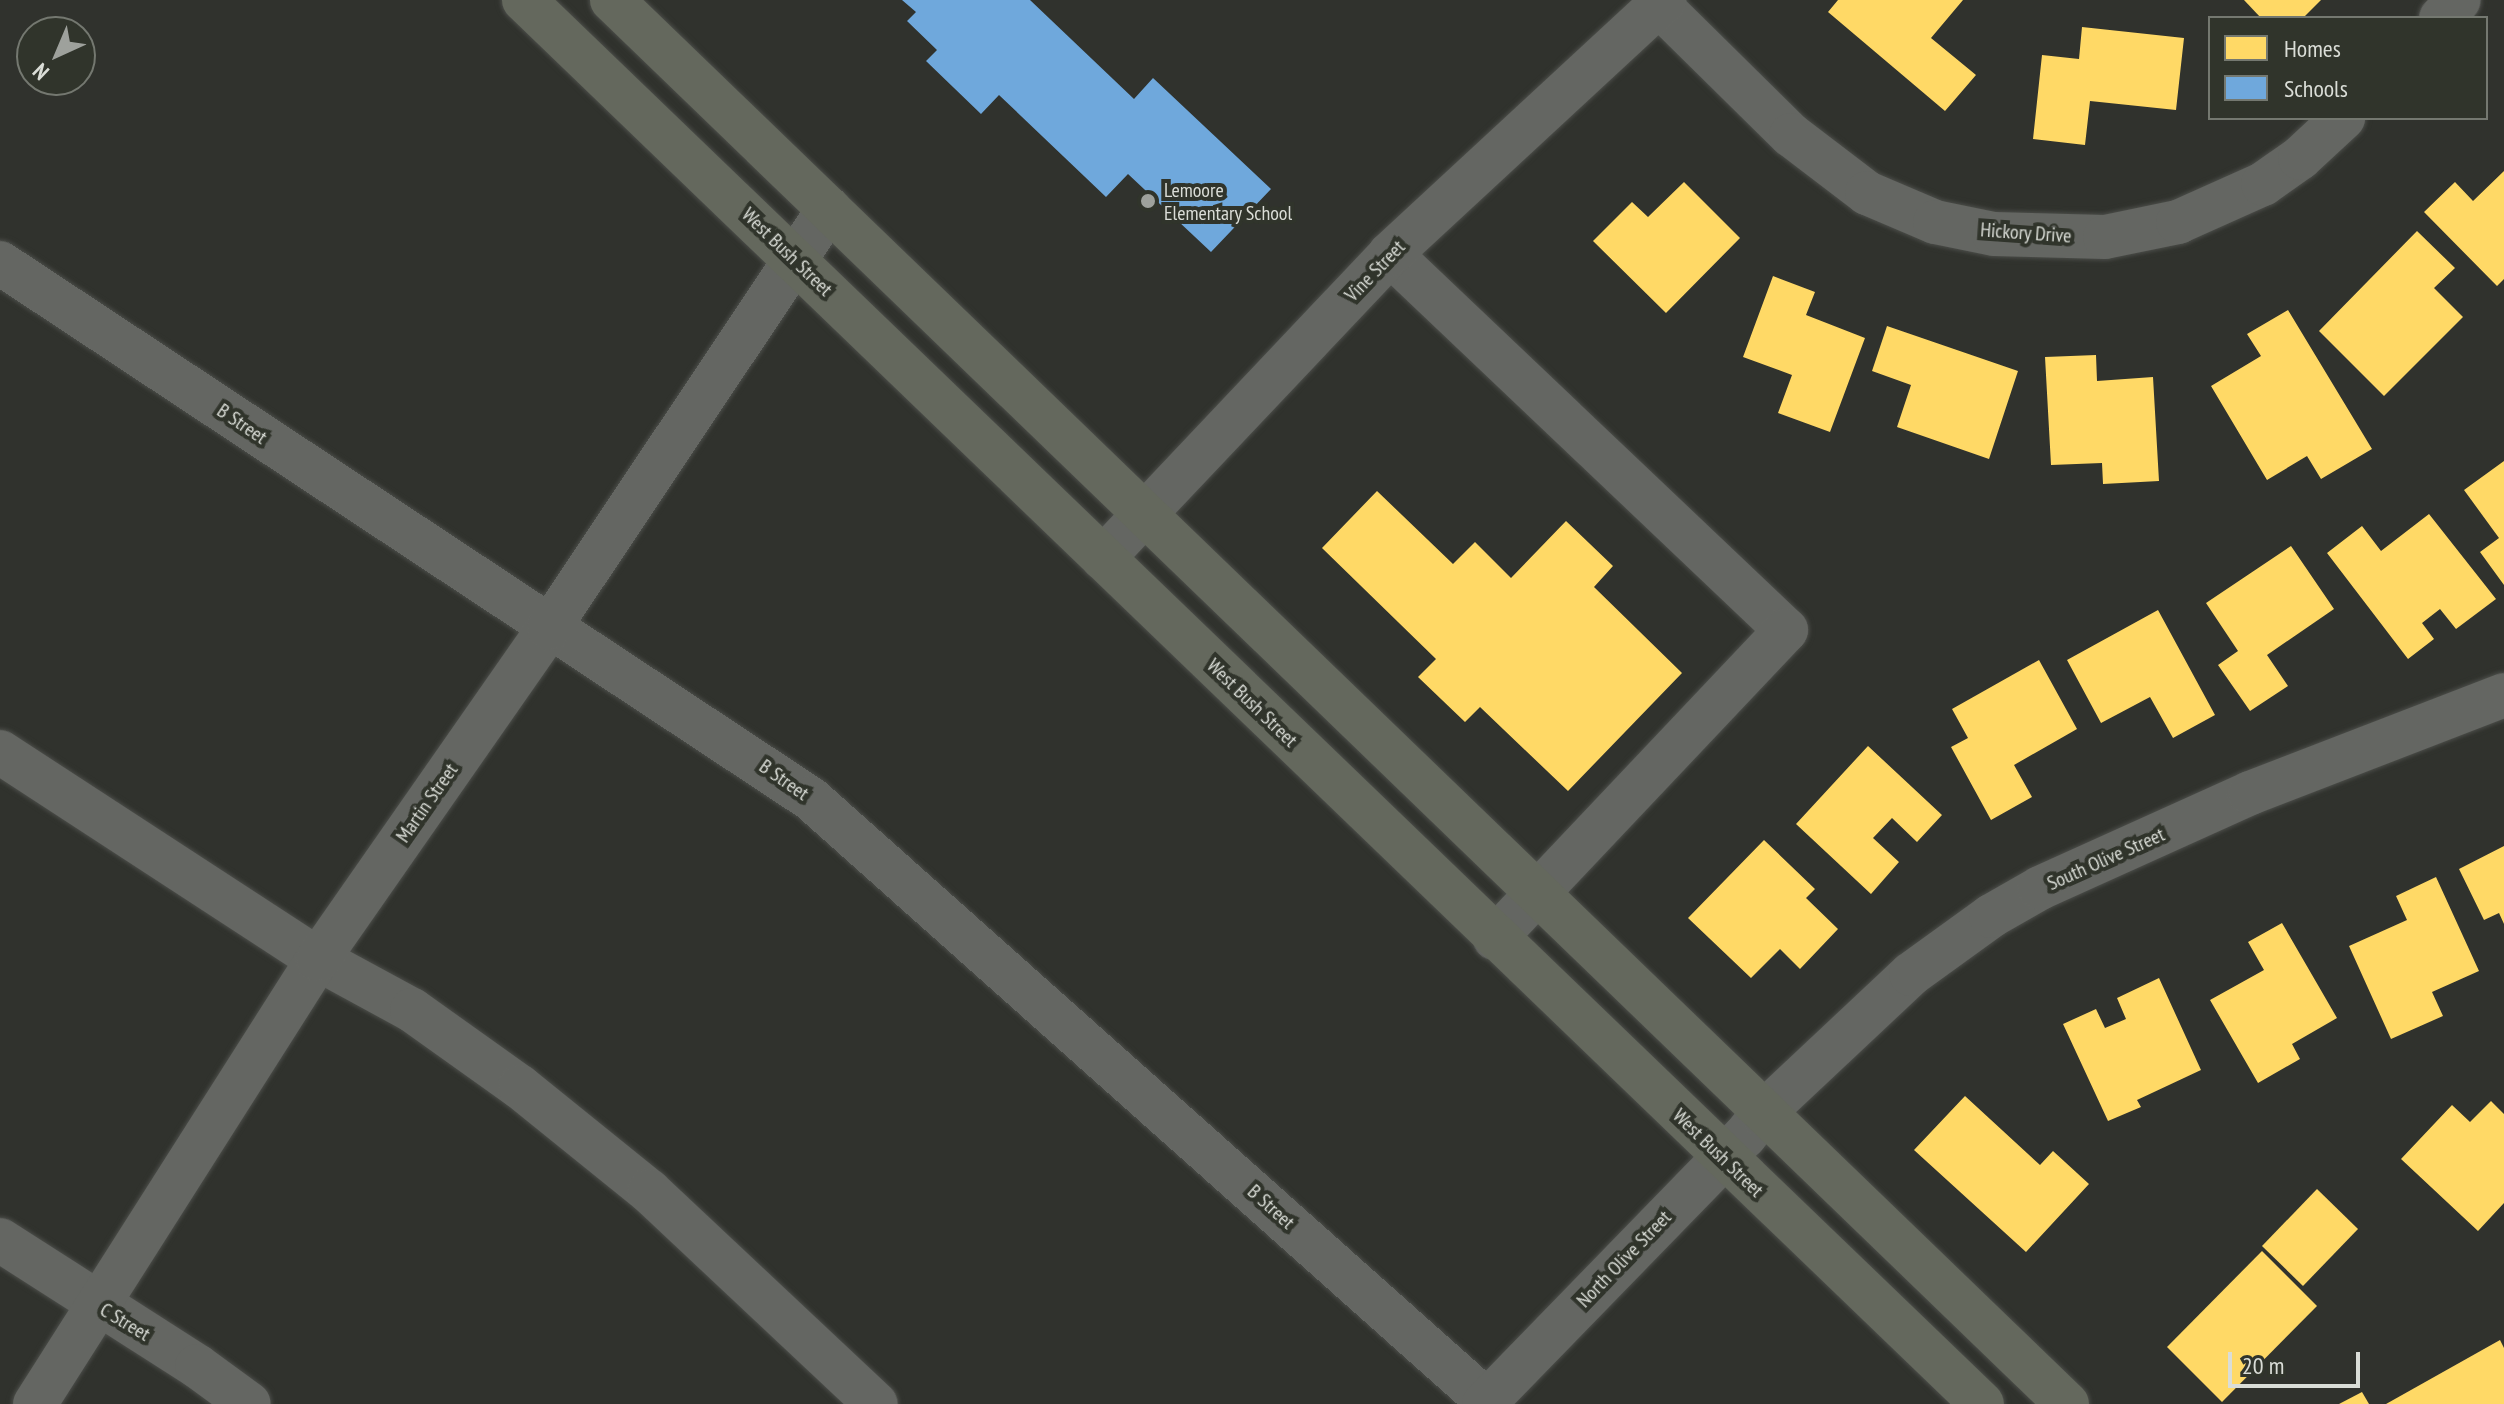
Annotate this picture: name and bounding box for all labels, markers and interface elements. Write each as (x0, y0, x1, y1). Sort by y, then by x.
north arrow (16, 16, 96, 96)
legend (2208, 16, 2488, 120)
text: Homes (2284, 33, 2341, 64)
text: N (27, 58, 55, 86)
text: Schools (2284, 73, 2348, 104)
place label: Lemoore Elementary School (1164, 178, 1293, 225)
marker: Lemoore Elementary School (1139, 192, 1157, 210)
street label: West Bush Street (737, 203, 837, 301)
street label: Hickory Drive (1979, 218, 2073, 248)
street label: Vine Street (1340, 235, 1410, 307)
street label: B Street (212, 399, 272, 449)
street label: West Bush Street (1202, 654, 1302, 752)
street label: B Street (755, 754, 813, 806)
street label: Martin Street (391, 759, 463, 847)
street label: South Olive Street (2044, 822, 2168, 896)
street label: West Bush Street (1668, 1104, 1768, 1202)
street label: B Street (1243, 1180, 1299, 1234)
street label: North Olive Street (1572, 1206, 1676, 1312)
street label: C Street (95, 1298, 155, 1346)
scale bar (2232, 1336, 2364, 1386)
text: 20 m (2242, 1350, 2284, 1381)

